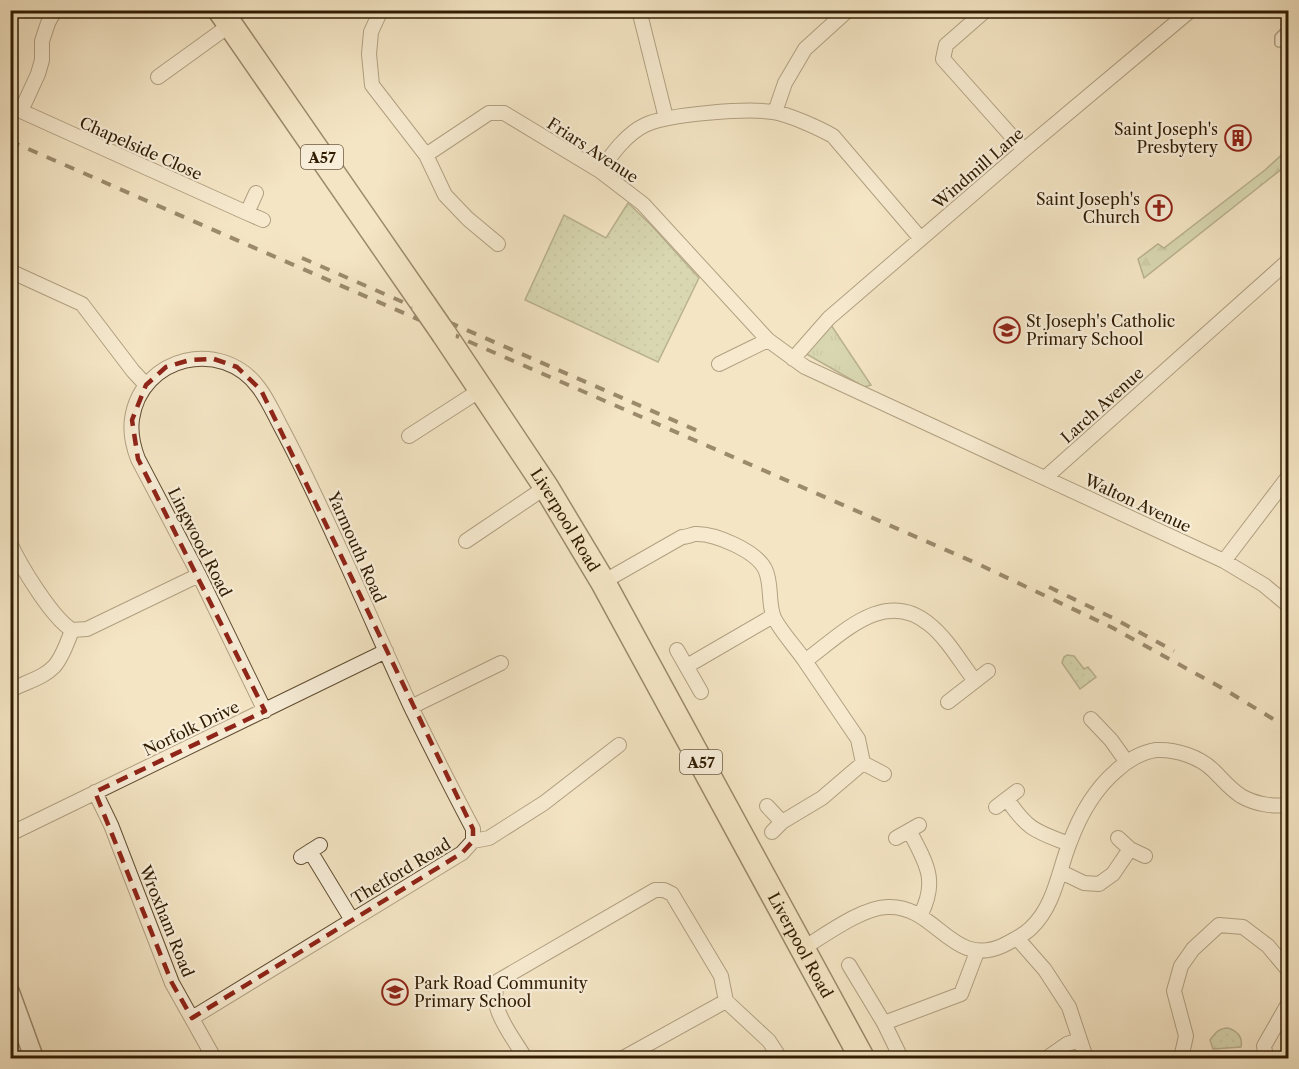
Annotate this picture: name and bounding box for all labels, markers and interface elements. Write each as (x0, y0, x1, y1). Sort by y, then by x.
street label: Chapelside Close (77, 112, 205, 184)
street label: Friars Avenue (544, 113, 642, 187)
place label: Saint Joseph's Presbytery (1114, 119, 1219, 157)
street label: Windmill Lane (928, 123, 1027, 213)
building icon: Saint Joseph's Presbytery (1223, 123, 1253, 153)
road number: A57 (301, 145, 343, 169)
place label: Saint Joseph's Church (1036, 189, 1140, 227)
church icon: Saint Joseph's Church (1144, 193, 1174, 223)
place label: St Joseph's Catholic Primary School (1026, 311, 1175, 349)
school or university icon: St Joseph's Catholic Primary School (992, 315, 1022, 345)
street label: Larch Avenue (1057, 363, 1147, 447)
street label: Liverpool Road (526, 464, 604, 575)
street label: Walton Avenue (1081, 469, 1194, 536)
street label: Lingwood Road (164, 484, 236, 600)
street label: Yarmouth Road (323, 488, 390, 606)
street label: Norfolk Drive (140, 696, 242, 760)
road number: A57 (680, 750, 722, 774)
street label: Thetford Road (348, 833, 454, 908)
street label: Wroxham Road (135, 861, 199, 980)
street label: Liverpool Road (764, 889, 837, 1002)
place label: Park Road Community Primary School (414, 973, 589, 1011)
school or university icon: Park Road Community Primary School (380, 977, 410, 1007)

